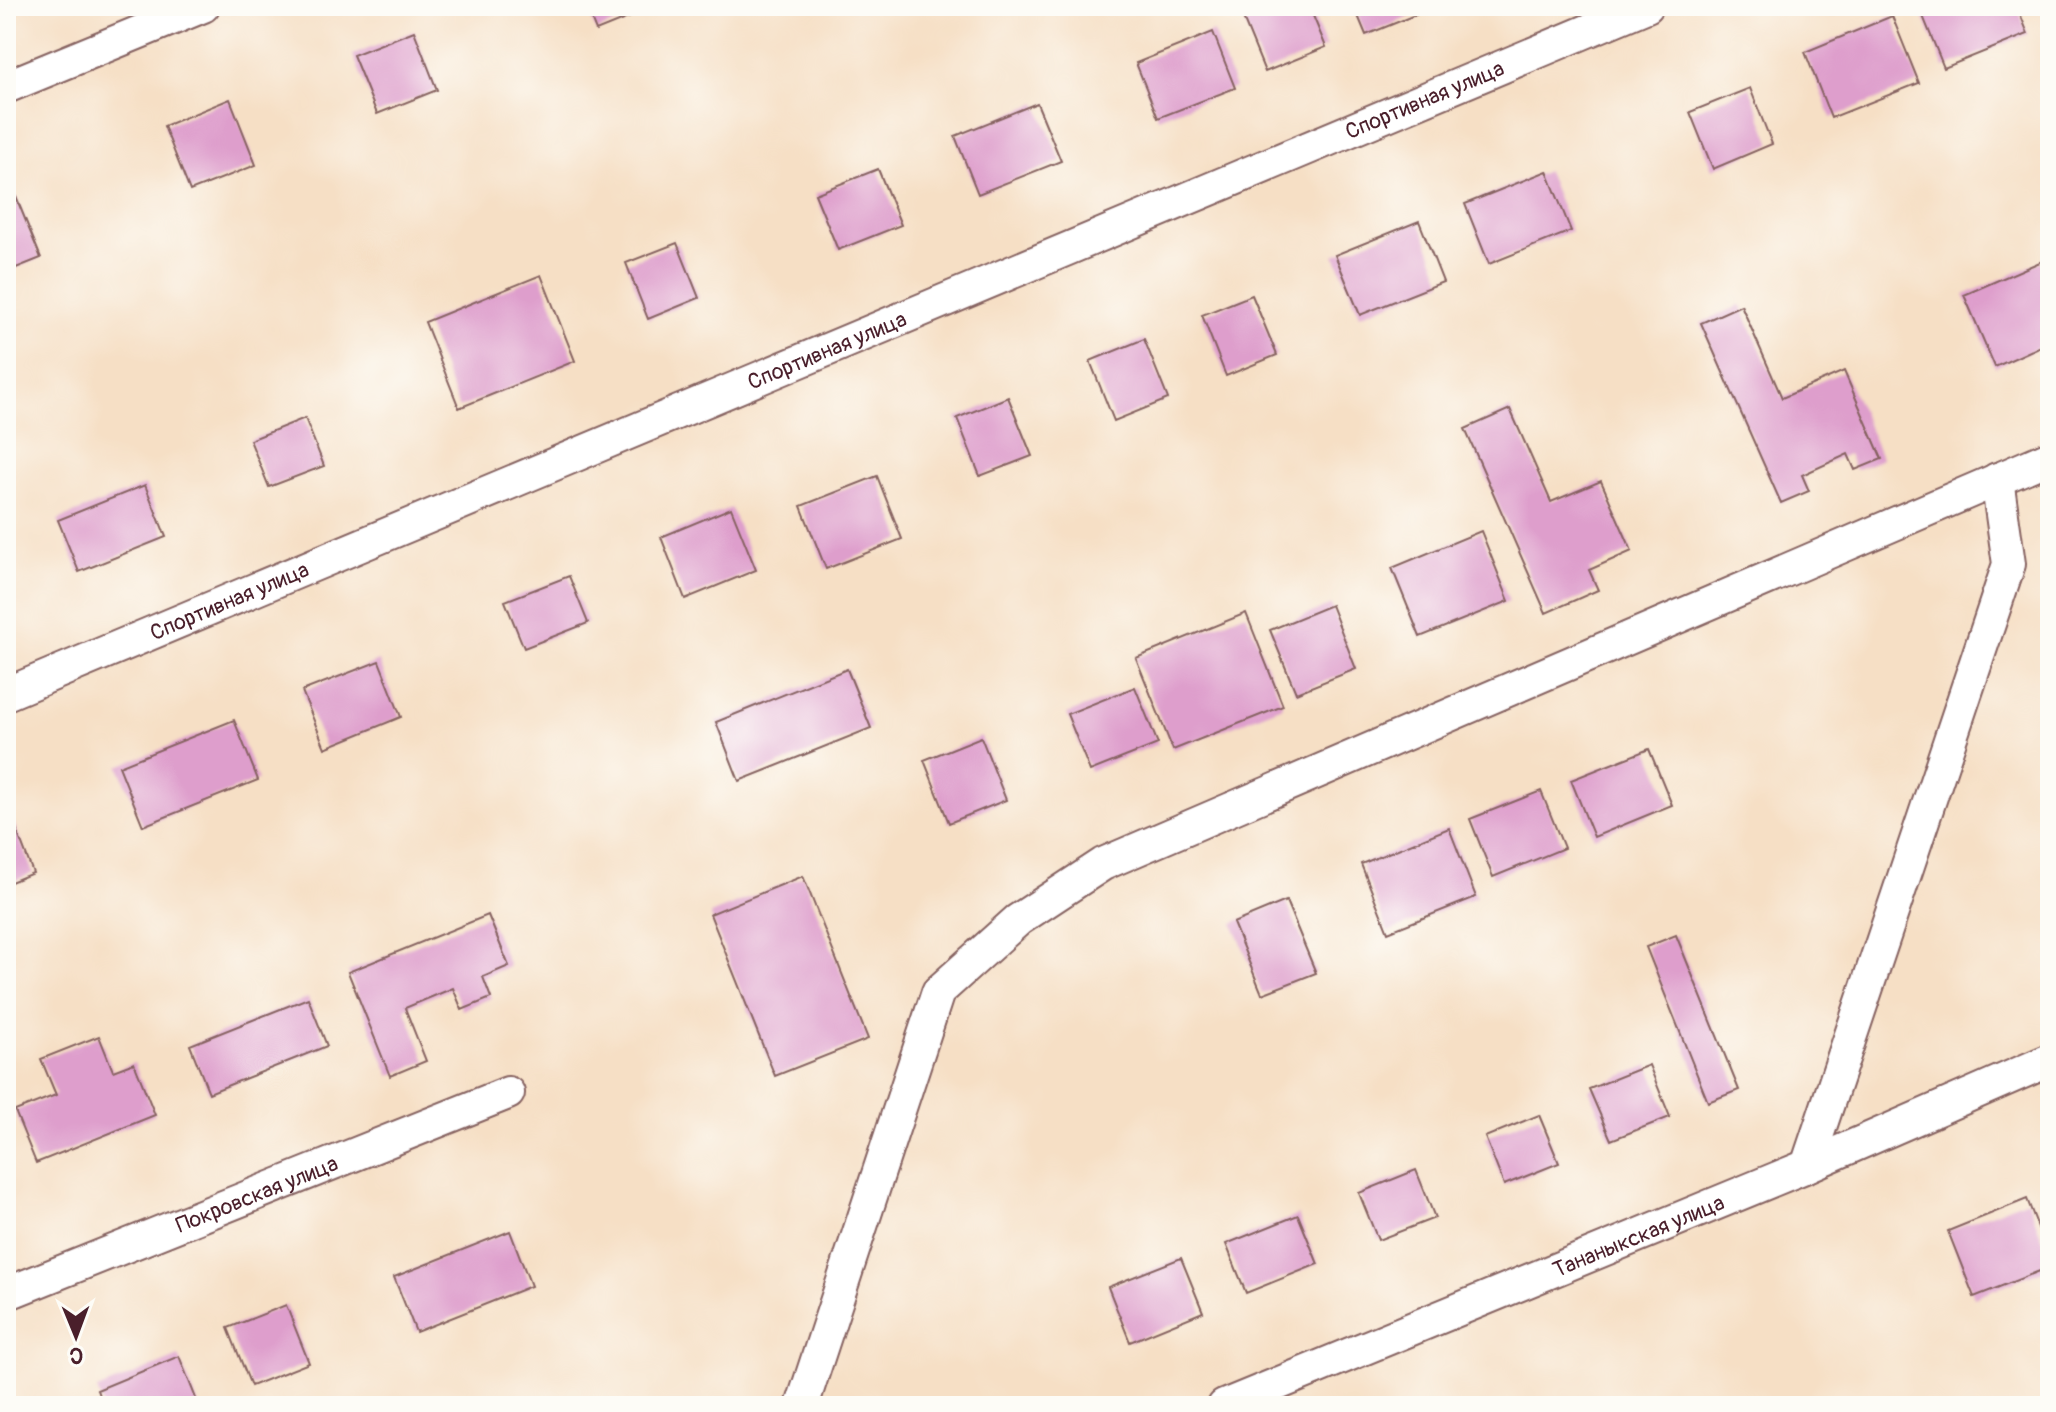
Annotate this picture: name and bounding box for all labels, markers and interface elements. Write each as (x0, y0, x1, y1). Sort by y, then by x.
street label: Спортивная улица (1341, 55, 1508, 146)
street label: Спортивная улица (743, 305, 911, 397)
street label: Спортивная улица (146, 556, 313, 647)
street label: Покровская улица (172, 1150, 342, 1240)
street label: Тананыкская улица (1549, 1189, 1729, 1284)
north arrow (36, 1296, 116, 1376)
text: С (69, 1341, 83, 1369)

